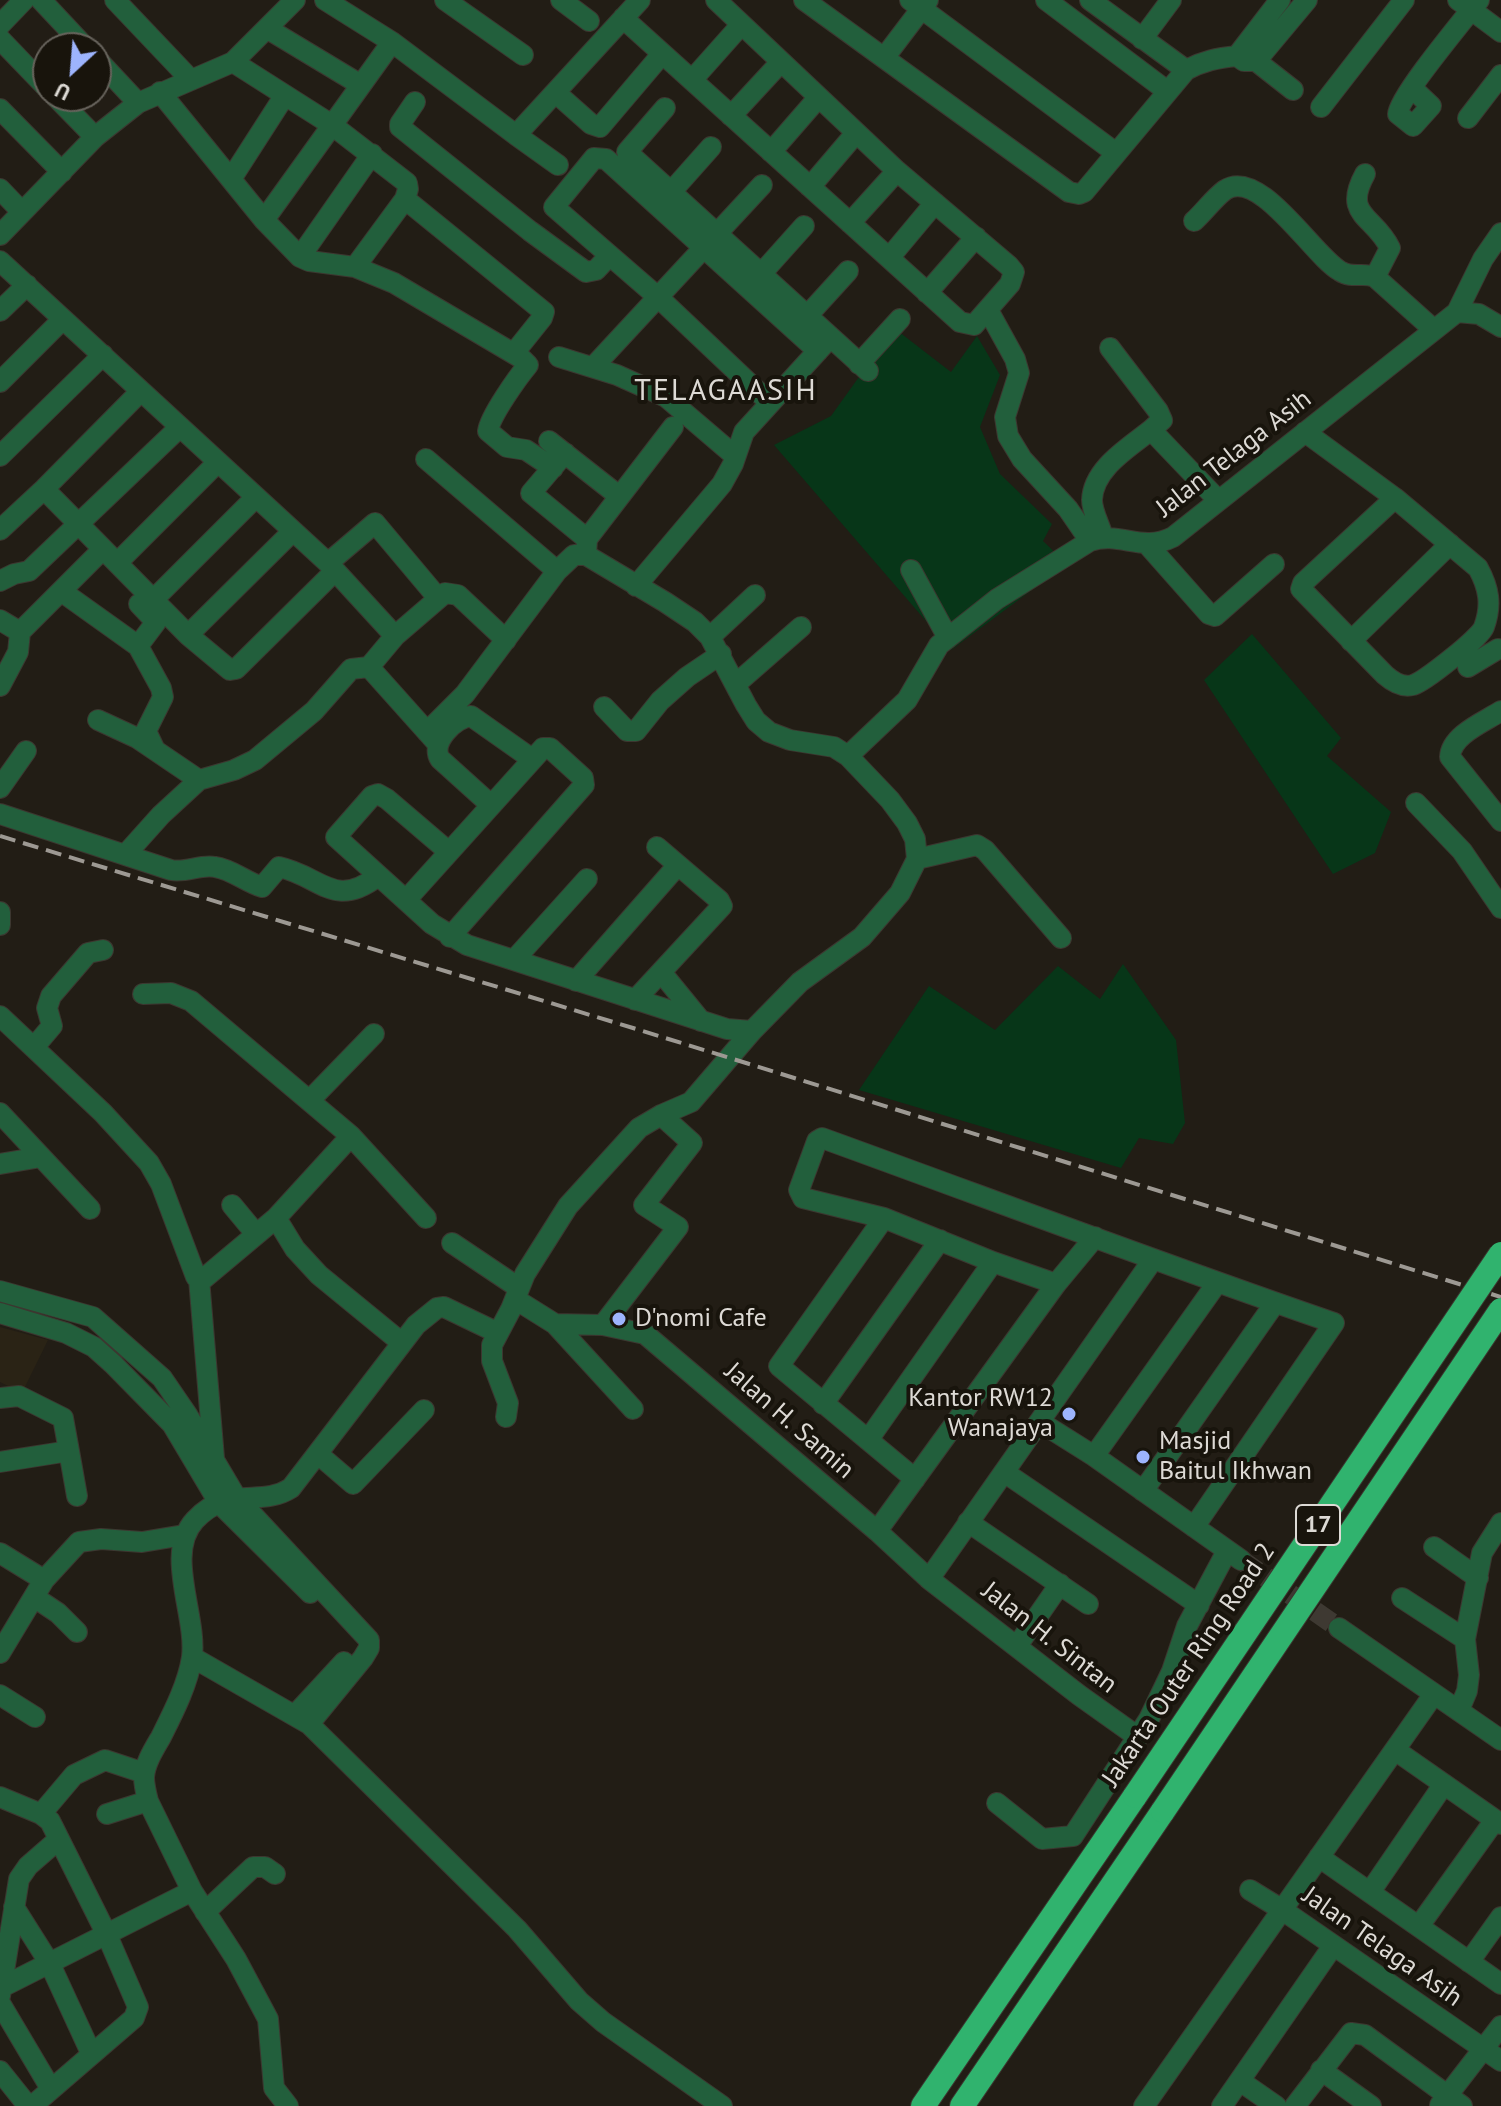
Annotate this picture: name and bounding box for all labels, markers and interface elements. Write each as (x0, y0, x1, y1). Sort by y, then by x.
north arrow (32, 32, 112, 112)
text: U (50, 76, 75, 107)
district label: TELAGAASIH (634, 373, 818, 409)
street label: Jalan Telaga Asih (1150, 384, 1318, 524)
place label: D'nomi Cafe (635, 1303, 767, 1335)
marker: D'nomi Cafe (610, 1310, 628, 1328)
street label: Jalan H. Samin (718, 1356, 860, 1486)
place label: Kantor RW12 Wanajaya (908, 1383, 1053, 1444)
marker: Kantor RW12 Wanajaya (1060, 1405, 1078, 1423)
place label: Masjid Baitul Ikhwan (1159, 1426, 1312, 1488)
marker: Masjid Baitul Ikhwan (1134, 1448, 1152, 1466)
road number: 17 (1296, 1505, 1340, 1545)
street label: Jakarta Outer Ring Road 2 (1096, 1537, 1282, 1793)
street label: Jalan H. Sintan (975, 1576, 1123, 1700)
street label: Jalan Telaga Asih (1296, 1880, 1468, 2014)

